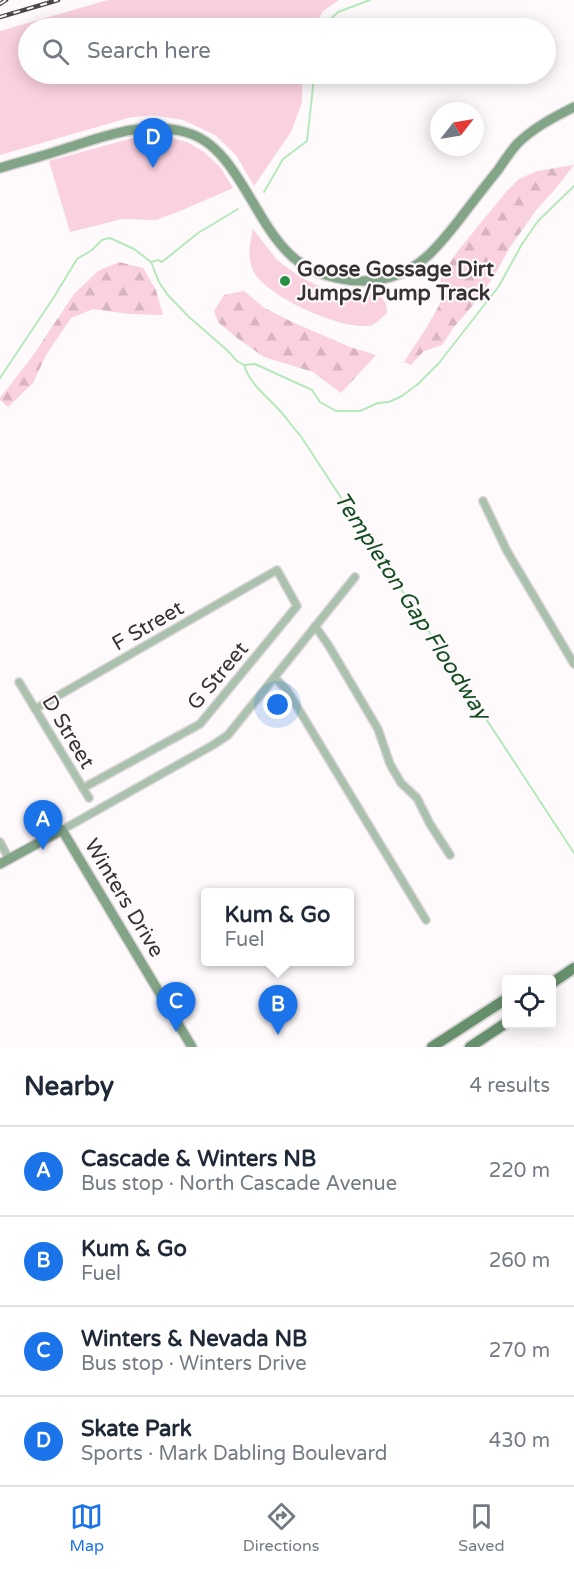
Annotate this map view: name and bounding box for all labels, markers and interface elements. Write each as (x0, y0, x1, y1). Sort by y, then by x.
search box (18, 18, 556, 84)
icon: search (39, 35, 72, 68)
text: Search here (87, 38, 211, 64)
north arrow (430, 102, 484, 156)
pin: D (134, 118, 172, 168)
place label: Goose Gossage Dirt Jumps/Pump Track (296, 257, 494, 306)
marker: Goose Gossage Dirt Jumps/Pump Track (278, 274, 292, 288)
water label: Templeton Gap Floodway (329, 487, 497, 727)
street label: F Street (108, 596, 188, 656)
street label: G Street (182, 637, 254, 715)
your location (263, 690, 292, 719)
street label: D Street (36, 691, 100, 773)
pin: A (24, 800, 63, 850)
street label: Winters Drive (79, 834, 169, 962)
popup (201, 888, 354, 966)
text: Kum & Go (225, 902, 330, 928)
text: Fuel (225, 928, 264, 952)
map controls (502, 975, 556, 1029)
button: locate (502, 975, 556, 1029)
pin: C (156, 982, 195, 1032)
pin: B (258, 986, 298, 1035)
text: Nearby (24, 1071, 114, 1102)
text: 4 results (470, 1074, 550, 1098)
text: Cascade & Winters NB (81, 1146, 316, 1172)
text: A (36, 1159, 51, 1183)
text: 220 m (489, 1159, 550, 1183)
text: Bus stop · North Cascade Avenue (81, 1172, 397, 1196)
text: Kum & Go (81, 1236, 187, 1262)
text: B (37, 1249, 50, 1273)
text: 260 m (489, 1249, 550, 1273)
text: Fuel (81, 1262, 121, 1286)
text: Winters & Nevada NB (81, 1326, 307, 1352)
text: C (37, 1339, 50, 1363)
text: 270 m (489, 1339, 550, 1363)
text: Bus stop · Winters Drive (81, 1352, 307, 1376)
text: Skate Park (81, 1416, 192, 1442)
text: D (36, 1429, 51, 1453)
text: 430 m (489, 1429, 550, 1453)
text: Sports · Mark Dabling Boulevard (81, 1442, 387, 1466)
tab: Map (69, 1500, 104, 1556)
tab: Directions (243, 1500, 319, 1556)
tab: Saved (458, 1500, 505, 1556)

